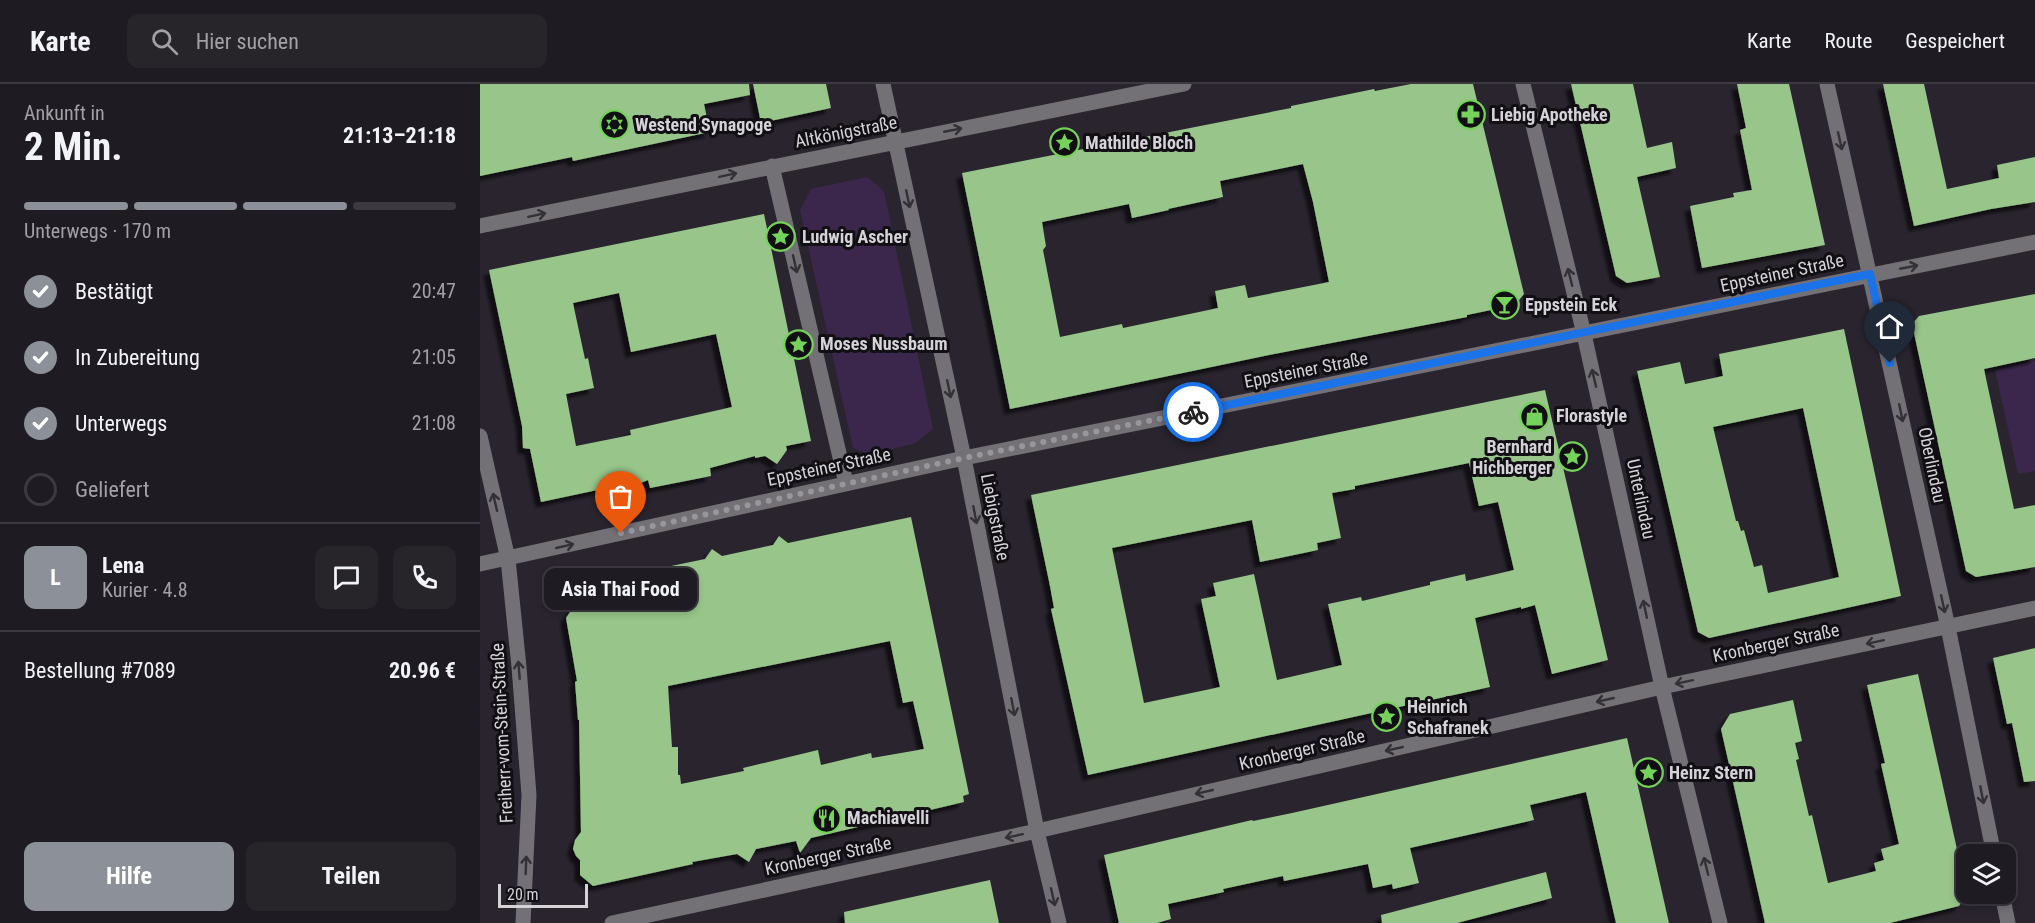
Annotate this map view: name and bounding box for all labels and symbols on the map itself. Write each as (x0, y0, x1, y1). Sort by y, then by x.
pharmacy icon: Liebig Apotheke (1454, 99, 1486, 131)
place label: Liebig Apotheke (1491, 104, 1608, 125)
synagogue icon: Westend Synagoge (598, 109, 630, 141)
street label: Altkönigstraße (793, 111, 899, 152)
place label: Westend Synagoge (635, 114, 772, 135)
one-way arrow (943, 124, 963, 135)
place icon: Mathilde Bloch (1048, 127, 1080, 159)
one-way arrow (1834, 131, 1846, 150)
place label: Mathilde Bloch (1085, 132, 1193, 153)
one-way arrow (718, 169, 738, 180)
one-way arrow (903, 189, 914, 208)
one-way arrow (528, 208, 547, 220)
place icon: Ludwig Ascher (765, 221, 797, 253)
place label: Ludwig Ascher (802, 226, 908, 247)
street label: Eppsteiner Straße (1718, 249, 1846, 296)
one-way arrow (789, 255, 801, 274)
one-way arrow (1899, 261, 1918, 272)
one-way arrow (1564, 268, 1576, 287)
bar icon: Eppstein Eck (1488, 289, 1520, 321)
place label: Eppstein Eck (1525, 294, 1617, 315)
pin (1864, 301, 1915, 363)
place icon: Moses Nussbaum (783, 328, 815, 360)
place label: Moses Nussbaum (820, 333, 948, 354)
street label: Eppsteiner Straße (1242, 347, 1370, 392)
one-way arrow (1588, 369, 1599, 388)
one-way arrow (944, 379, 955, 399)
courier (1163, 382, 1223, 442)
shop icon: Florastyle (1519, 400, 1551, 432)
one-way arrow (1896, 403, 1907, 422)
place label: Florastyle (1556, 405, 1627, 426)
street label: Oberlindau (1914, 425, 1951, 505)
place label: Bernhard Hichberger (1472, 436, 1552, 478)
place icon: Bernhard Hichberger (1557, 441, 1589, 473)
street label: Eppsteiner Straße (765, 443, 893, 490)
street label: Unterlindau (1623, 457, 1660, 541)
pin (595, 471, 646, 533)
street label: Liebigstraße (977, 472, 1014, 562)
one-way arrow (489, 492, 500, 512)
one-way arrow (970, 505, 981, 525)
one-way arrow (555, 540, 574, 551)
callout: Asia Thai Food (544, 569, 698, 611)
one-way arrow (1937, 594, 1949, 613)
one-way arrow (1639, 600, 1650, 620)
street label: Kronberger Straße (1711, 619, 1841, 666)
one-way arrow (1866, 637, 1885, 649)
street label: Freiherr-vom-Stein-Straße (486, 643, 517, 824)
one-way arrow (513, 661, 524, 680)
one-way arrow (1675, 677, 1695, 688)
one-way arrow (1596, 695, 1615, 707)
one-way arrow (1008, 696, 1019, 716)
place label: Heinrich Schafranek (1407, 696, 1489, 738)
place icon: Heinrich Schafranek (1370, 701, 1402, 733)
street label: Kronberger Straße (1237, 725, 1367, 774)
one-way arrow (1385, 743, 1404, 755)
place icon: Heinz Stern (1632, 757, 1664, 789)
place label: Heinz Stern (1669, 762, 1753, 783)
one-way arrow (1977, 784, 1988, 804)
one-way arrow (1195, 787, 1214, 799)
restaurant icon: Machiavelli (810, 802, 842, 834)
place label: Machiavelli (847, 807, 929, 828)
one-way arrow (1005, 831, 1024, 842)
street label: Kronberger Straße (763, 832, 893, 879)
one-way arrow (520, 855, 531, 875)
one-way arrow (1700, 857, 1711, 876)
scale bar (498, 881, 588, 908)
one-way arrow (1047, 888, 1059, 907)

